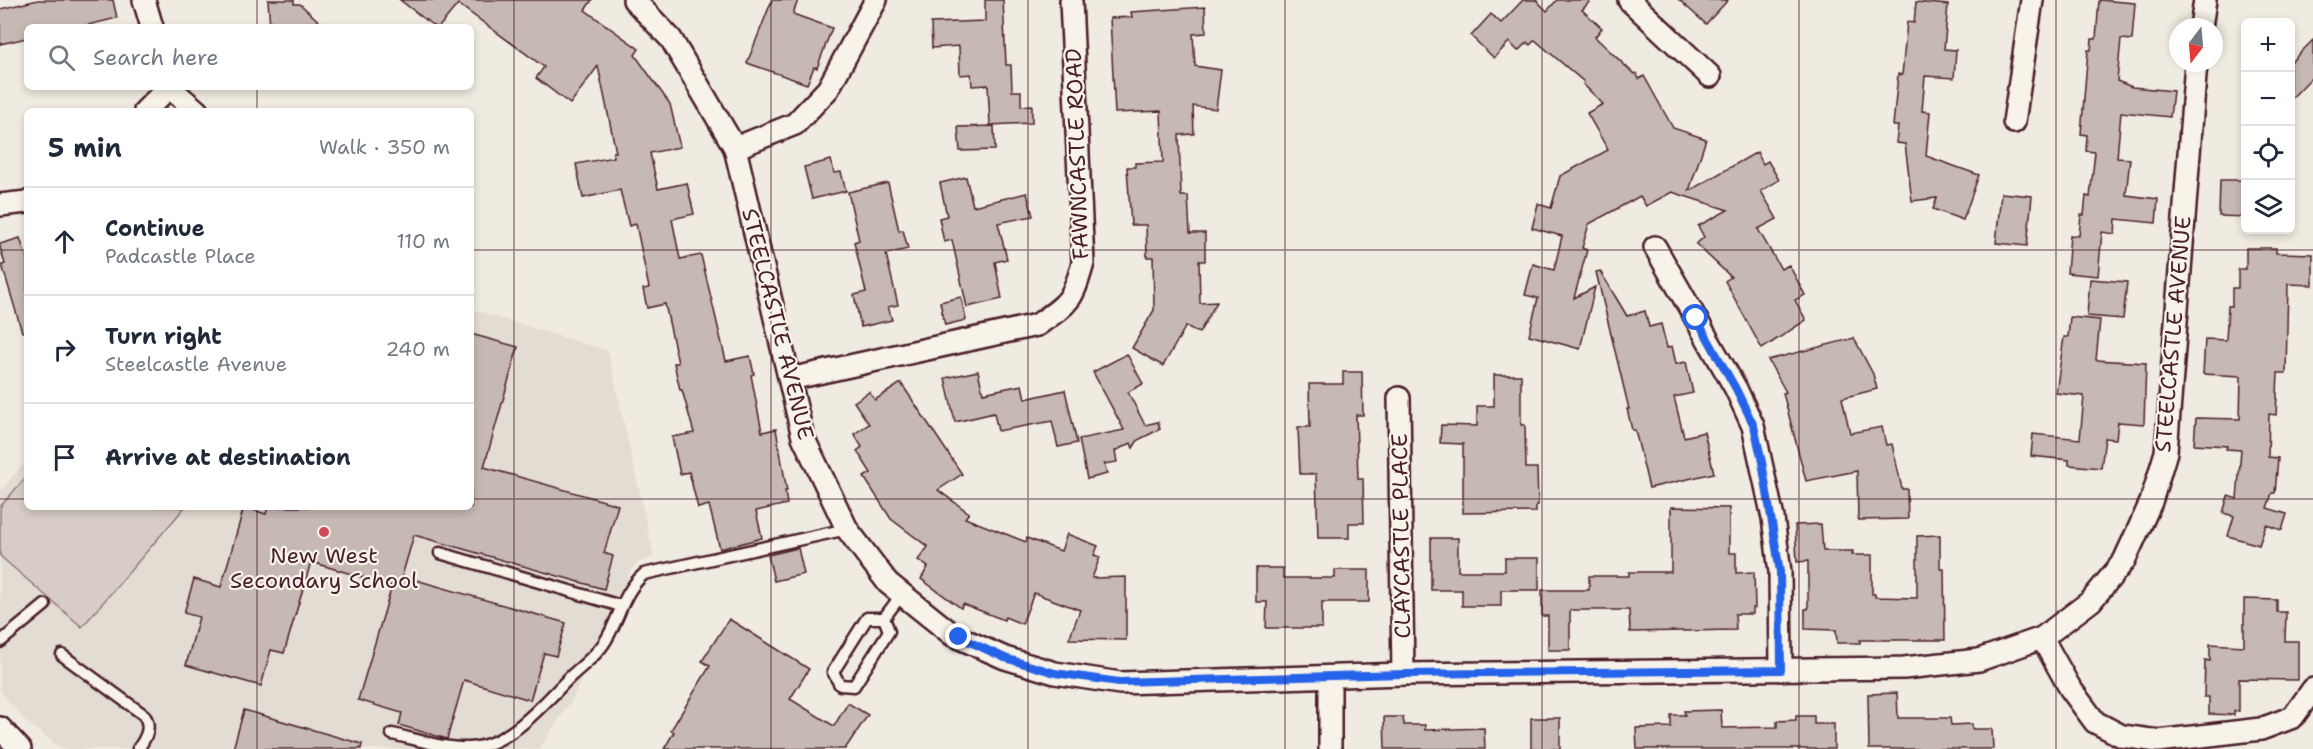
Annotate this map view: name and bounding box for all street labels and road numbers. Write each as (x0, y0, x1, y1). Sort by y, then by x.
street label: FAWNCASTLE ROAD (1059, 48, 1095, 260)
street label: STEELCASTLE AVENUE (735, 205, 821, 443)
street label: STEELCASTLE AVENUE (2148, 214, 2198, 454)
street label: CLAYCASTLE PLACE (1385, 433, 1417, 639)

